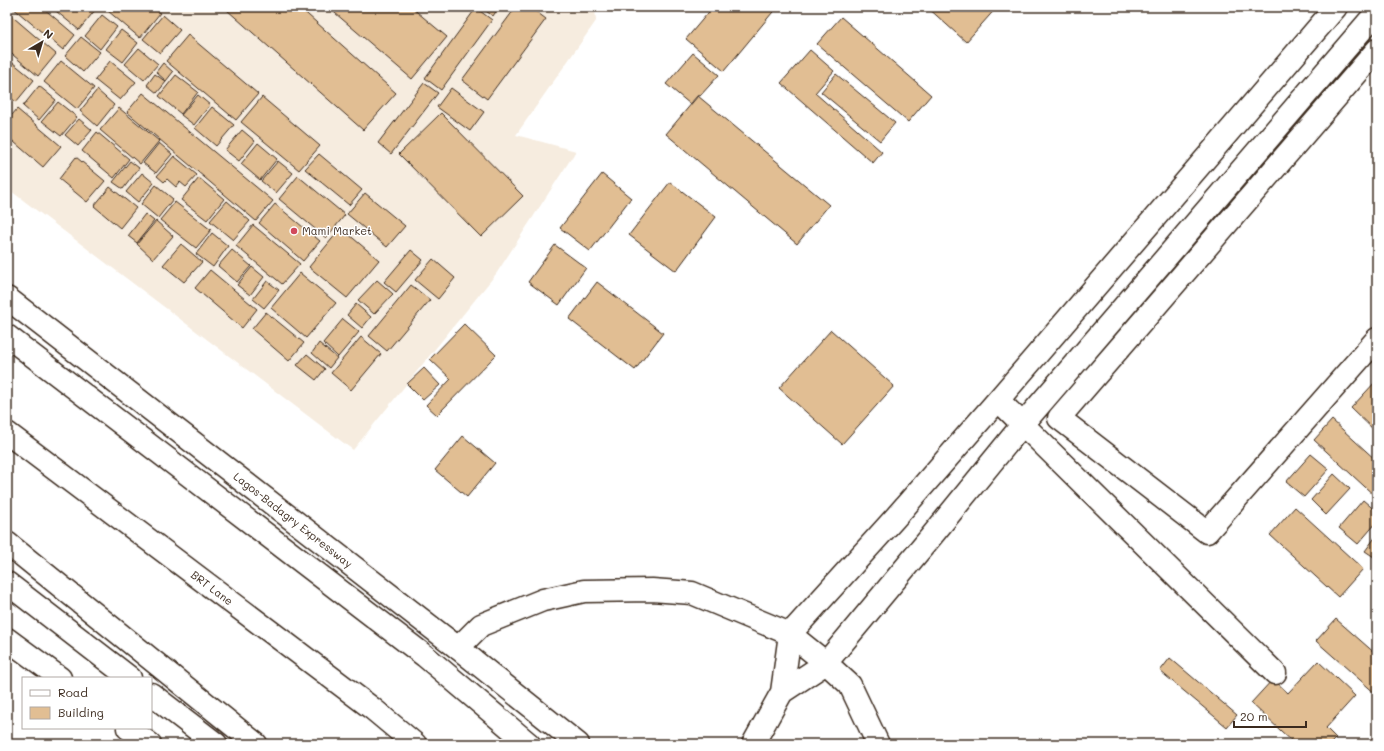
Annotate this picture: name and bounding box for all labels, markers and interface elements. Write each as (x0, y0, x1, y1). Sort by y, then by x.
north arrow (22, 22, 62, 62)
text: N (41, 25, 56, 42)
place label: Mami Market (302, 223, 372, 238)
marker: Mami Market (289, 226, 299, 236)
street label: Lagos-Badagry Expressway (231, 468, 356, 571)
street label: BRT Lane (188, 567, 237, 608)
legend (22, 677, 152, 729)
text: Road (58, 684, 88, 700)
scale bar (1234, 703, 1306, 729)
text: Building (58, 704, 104, 720)
text: 20 m (1240, 708, 1268, 724)

